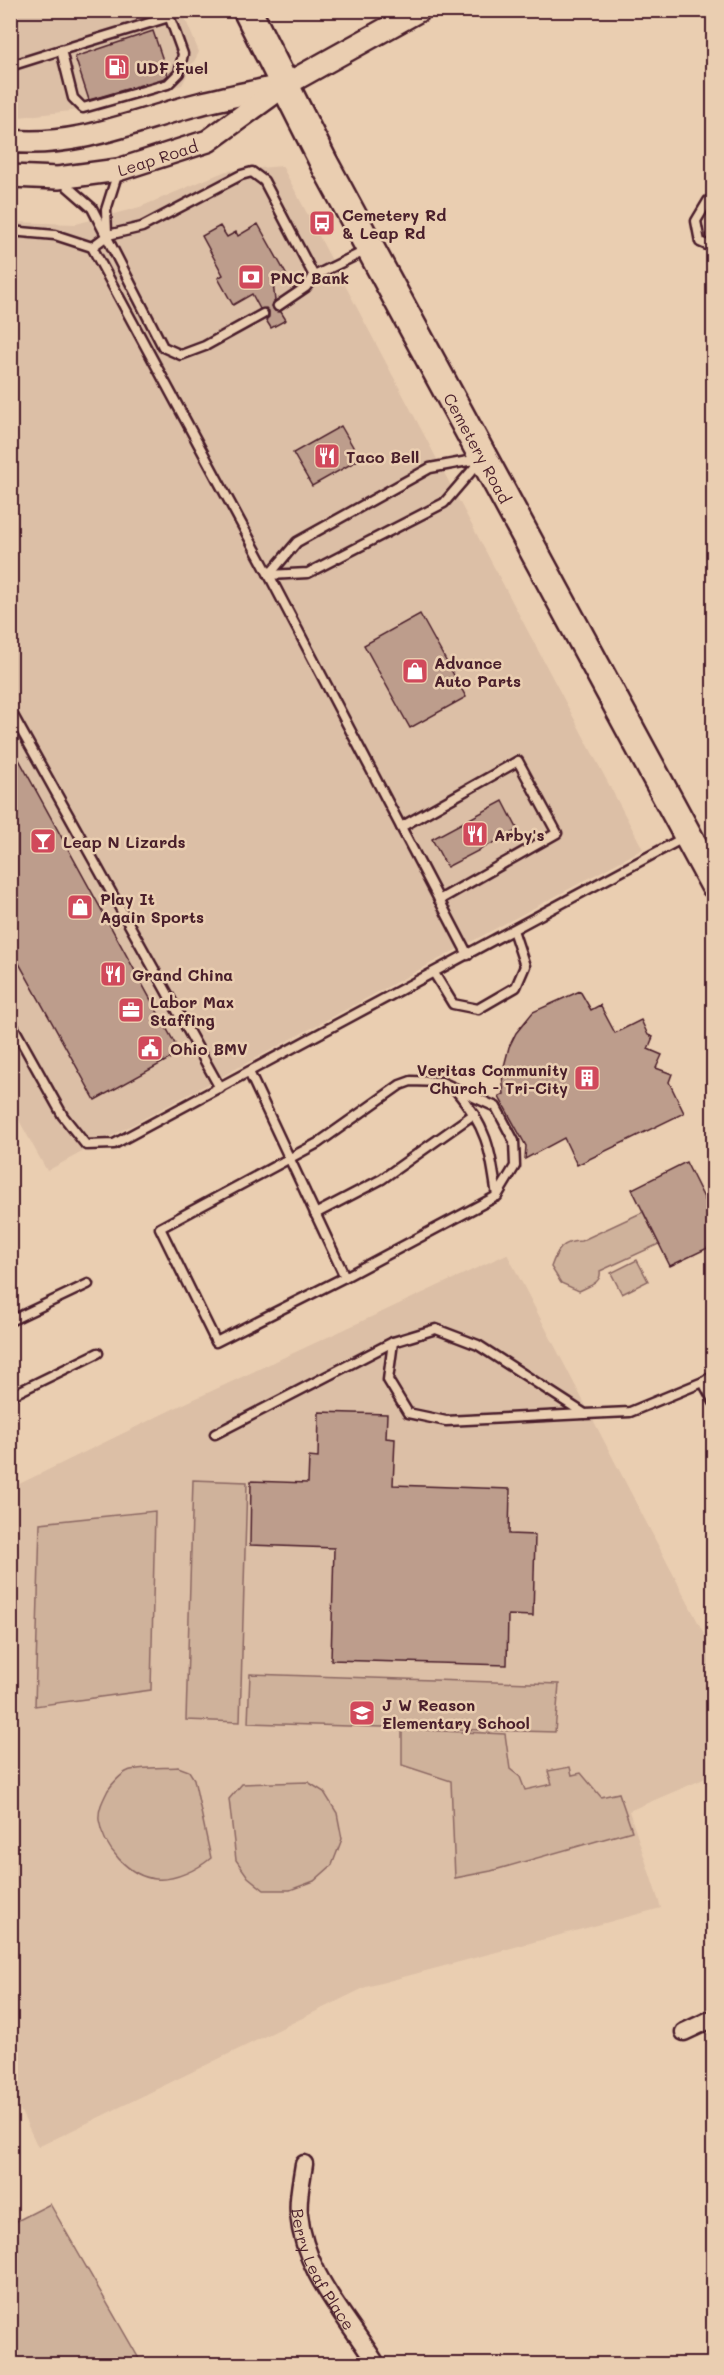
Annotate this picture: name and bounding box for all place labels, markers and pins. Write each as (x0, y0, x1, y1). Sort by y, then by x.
fuel station icon: UDF Fuel (102, 52, 132, 82)
place label: UDF Fuel (136, 57, 208, 78)
place label: Cemetery Rd & Leap Rd (342, 204, 446, 243)
bus stop icon: Cemetery Rd & Leap Rd (307, 208, 337, 238)
bank icon: PNC Bank (236, 262, 266, 292)
place label: PNC Bank (270, 267, 349, 288)
restaurant icon: Taco Bell (312, 441, 342, 471)
place label: Taco Bell (346, 446, 419, 467)
place label: Advance Auto Parts (434, 652, 521, 691)
shop icon: Advance Auto Parts (400, 656, 430, 686)
restaurant icon: Arby's (460, 819, 490, 849)
place label: Arby's (494, 824, 545, 845)
bar icon: Leap N Lizards (28, 826, 58, 856)
place label: Leap N Lizards (63, 831, 185, 852)
place label: Play It Again Sports (100, 888, 204, 927)
shop icon: Play It Again Sports (65, 892, 95, 922)
restaurant icon: Grand China (98, 959, 128, 989)
place label: Grand China (132, 964, 233, 985)
place label: Labor Max Staffing (150, 991, 234, 1030)
office icon: Labor Max Staffing (116, 995, 146, 1025)
public building icon: Ohio BMV (135, 1033, 165, 1063)
place label: Ohio BMV (170, 1038, 248, 1059)
place label: Veritas Community Church - Tri-City (417, 1059, 568, 1098)
building icon: Veritas Community Church - Tri-City (572, 1063, 602, 1093)
place label: J W Reason Elementary School (382, 1694, 530, 1733)
school or university icon: J W Reason Elementary School (347, 1698, 377, 1728)

